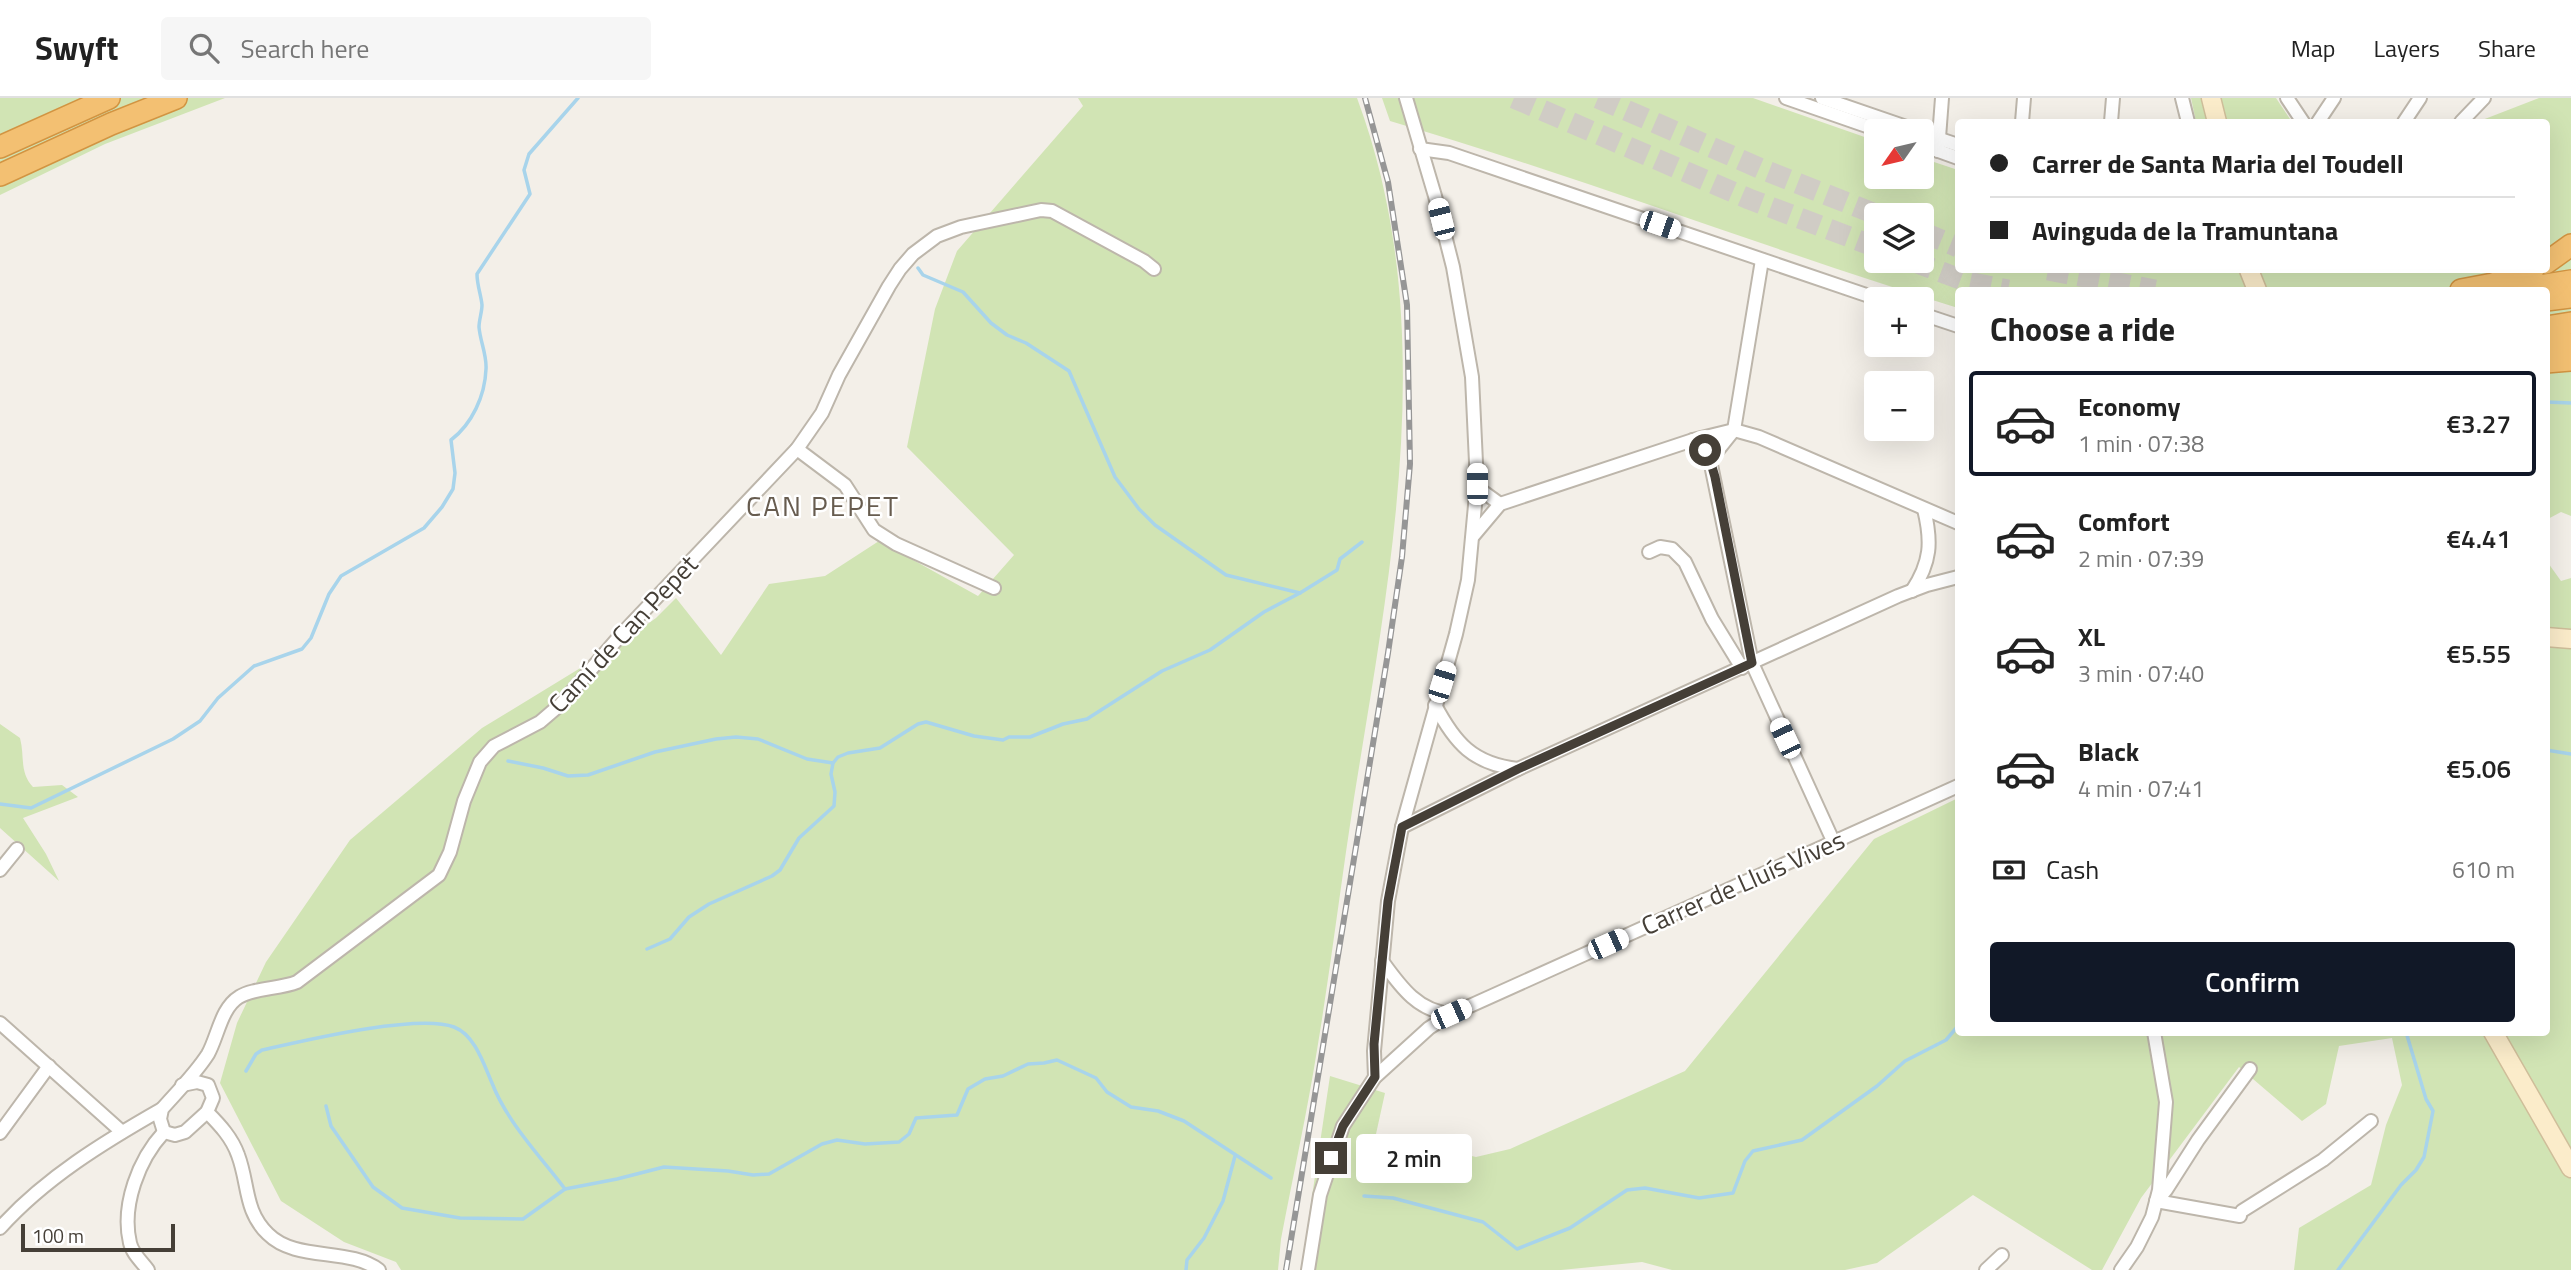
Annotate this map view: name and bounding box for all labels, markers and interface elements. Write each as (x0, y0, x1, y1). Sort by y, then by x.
search box (161, 17, 651, 80)
text: Swyft (35, 23, 119, 73)
icon: search (185, 29, 223, 67)
text: Search here (241, 29, 369, 68)
text: Map (2291, 30, 2336, 66)
text: Layers (2374, 30, 2440, 66)
text: Share (2478, 30, 2536, 66)
north arrow (1864, 119, 1934, 189)
map controls (1864, 119, 1934, 441)
text: Carrer de Santa Maria del Toudell (2032, 144, 2404, 183)
car (1426, 196, 1457, 242)
button: layers (1864, 203, 1934, 273)
car (1637, 208, 1684, 242)
text: Avinguda de la Tramuntana (2032, 211, 2338, 250)
button: + (1864, 287, 1934, 357)
text: Choose a ride (1990, 305, 2175, 353)
button: − (1864, 371, 1934, 441)
text: Economy (2078, 387, 2180, 426)
icon: car (1994, 392, 2057, 455)
text: €3.27 (2447, 404, 2511, 443)
text: 1 min · 07:38 (2078, 426, 2204, 461)
route start (1689, 434, 1721, 466)
car (1467, 463, 1488, 505)
district label: CAN PEPET (746, 484, 900, 527)
text: Comfort (2078, 502, 2170, 541)
icon: car (1994, 507, 2057, 570)
text: €4.41 (2447, 519, 2511, 558)
text: 2 min · 07:39 (2078, 541, 2204, 576)
street label: Camí de Can Pepet (539, 546, 706, 722)
text: XL (2078, 617, 2105, 656)
icon: car (1994, 622, 2057, 685)
text: €5.55 (2447, 634, 2511, 673)
text: 3 min · 07:40 (2078, 656, 2204, 691)
car (1426, 659, 1459, 705)
car (1767, 715, 1804, 761)
text: Black (2078, 732, 2139, 771)
icon: car (1994, 737, 2057, 800)
text: €5.06 (2447, 749, 2511, 788)
text: 4 min · 07:41 (2078, 771, 2204, 806)
street label: Carrer de Lluís Vives (1635, 820, 1851, 945)
text: Cash (2046, 850, 2099, 889)
icon: cash (1990, 851, 2028, 889)
text: 610 m (2452, 852, 2515, 887)
car (1585, 926, 1632, 962)
button: Confirm (1990, 942, 2515, 1022)
car (1428, 996, 1475, 1032)
callout: 2 min (1356, 1134, 1471, 1182)
text: 2 min (1386, 1141, 1442, 1176)
route end (1315, 1142, 1347, 1174)
scale bar (21, 1221, 175, 1253)
text: 100 m (32, 1221, 84, 1250)

